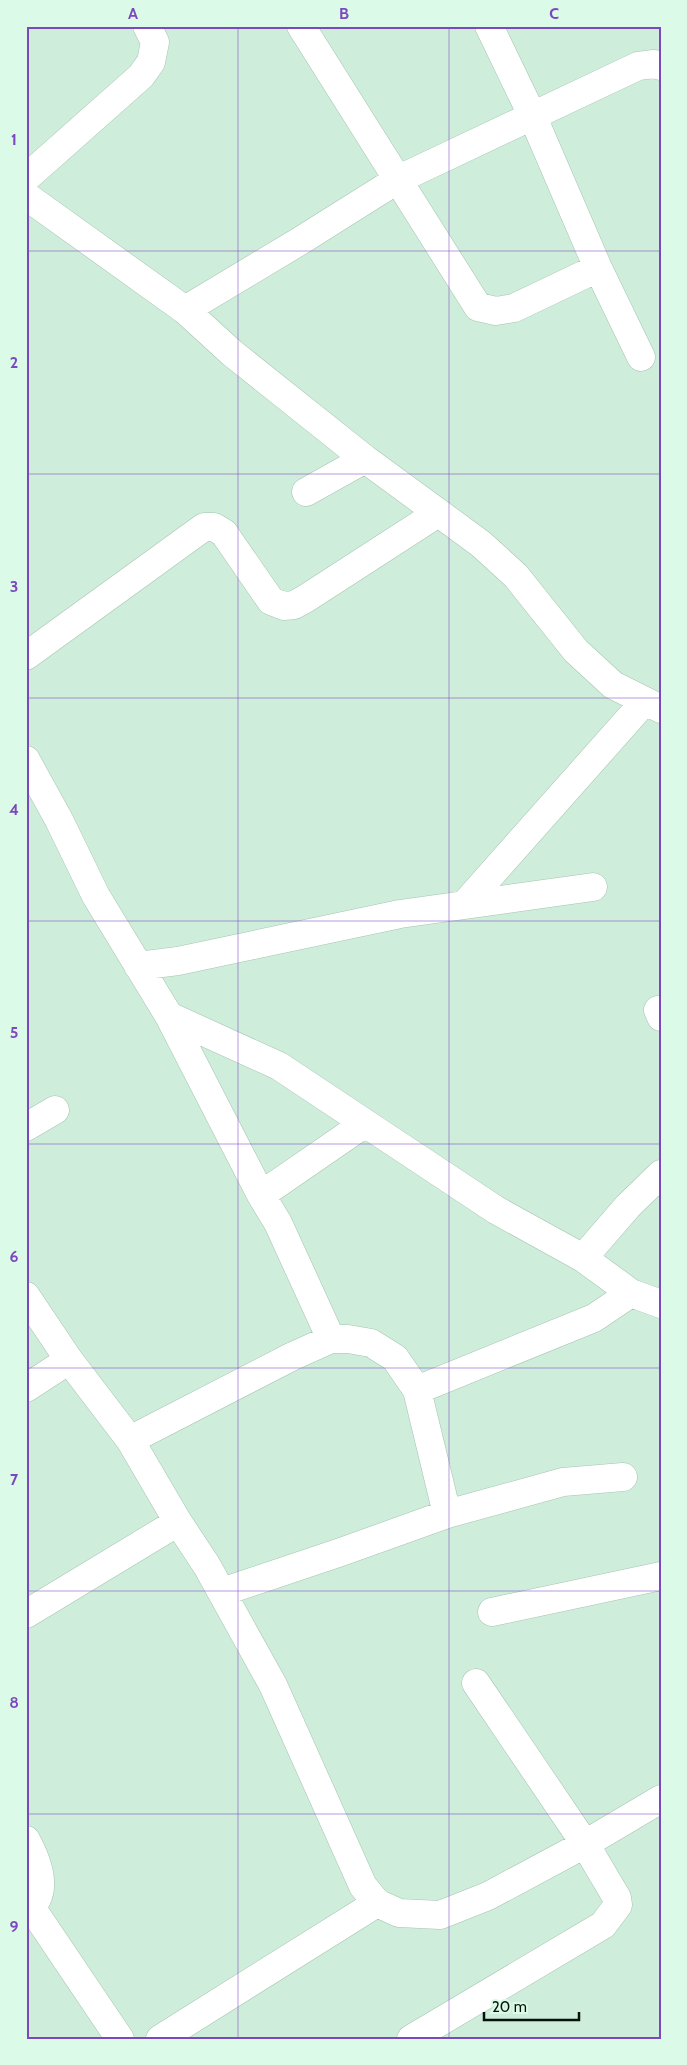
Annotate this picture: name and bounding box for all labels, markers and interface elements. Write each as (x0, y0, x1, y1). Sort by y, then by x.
text: A (128, 4, 138, 23)
text: B (339, 4, 349, 23)
text: C (549, 4, 559, 23)
text: 1 (11, 130, 17, 149)
text: 2 (10, 353, 18, 372)
text: 3 (10, 577, 18, 596)
text: 4 (9, 800, 19, 819)
text: 5 (10, 1023, 18, 1042)
text: 6 (10, 1247, 19, 1266)
text: 7 (10, 1470, 19, 1489)
text: 8 (9, 1693, 19, 1712)
text: 9 (10, 1917, 19, 1936)
scale bar (484, 1990, 580, 2022)
text: 20 m (492, 1998, 527, 2016)

